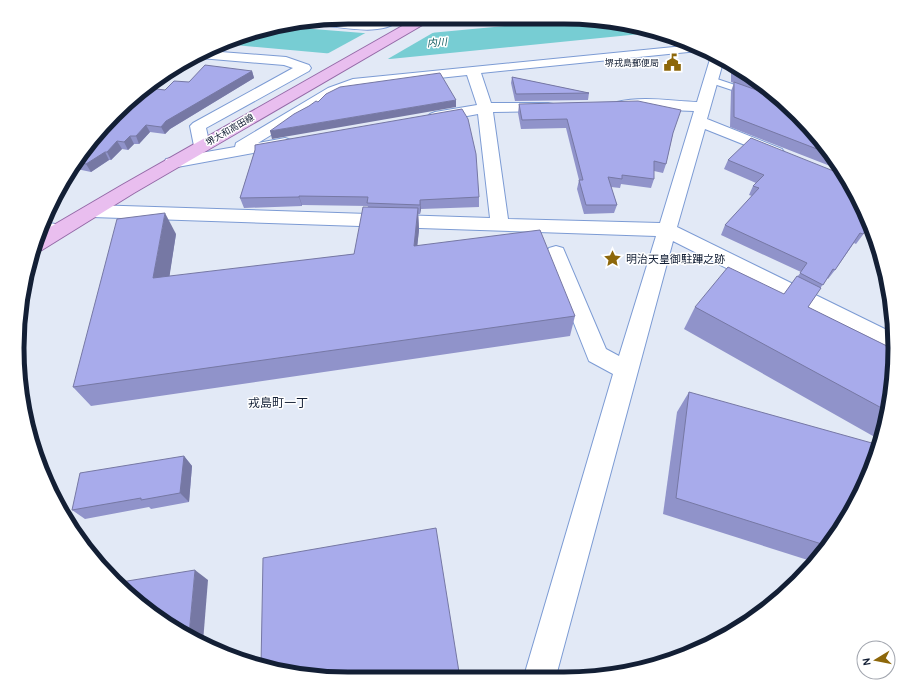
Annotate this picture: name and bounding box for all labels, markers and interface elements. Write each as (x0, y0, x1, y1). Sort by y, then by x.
water label: 内川 (427, 36, 448, 50)
public building icon: 堺戎島郵便局 (662, 53, 682, 73)
place label: 堺戎島郵便局 (605, 58, 659, 68)
street label: 堺大和高田線 (204, 112, 257, 148)
place icon: 明治天皇御駐蹕之跡 (603, 249, 623, 269)
place label: 明治天皇御駐蹕之跡 (626, 253, 725, 266)
district label: 戎島町一丁 (248, 396, 308, 410)
north arrow (856, 640, 896, 680)
text: N (860, 657, 874, 667)

